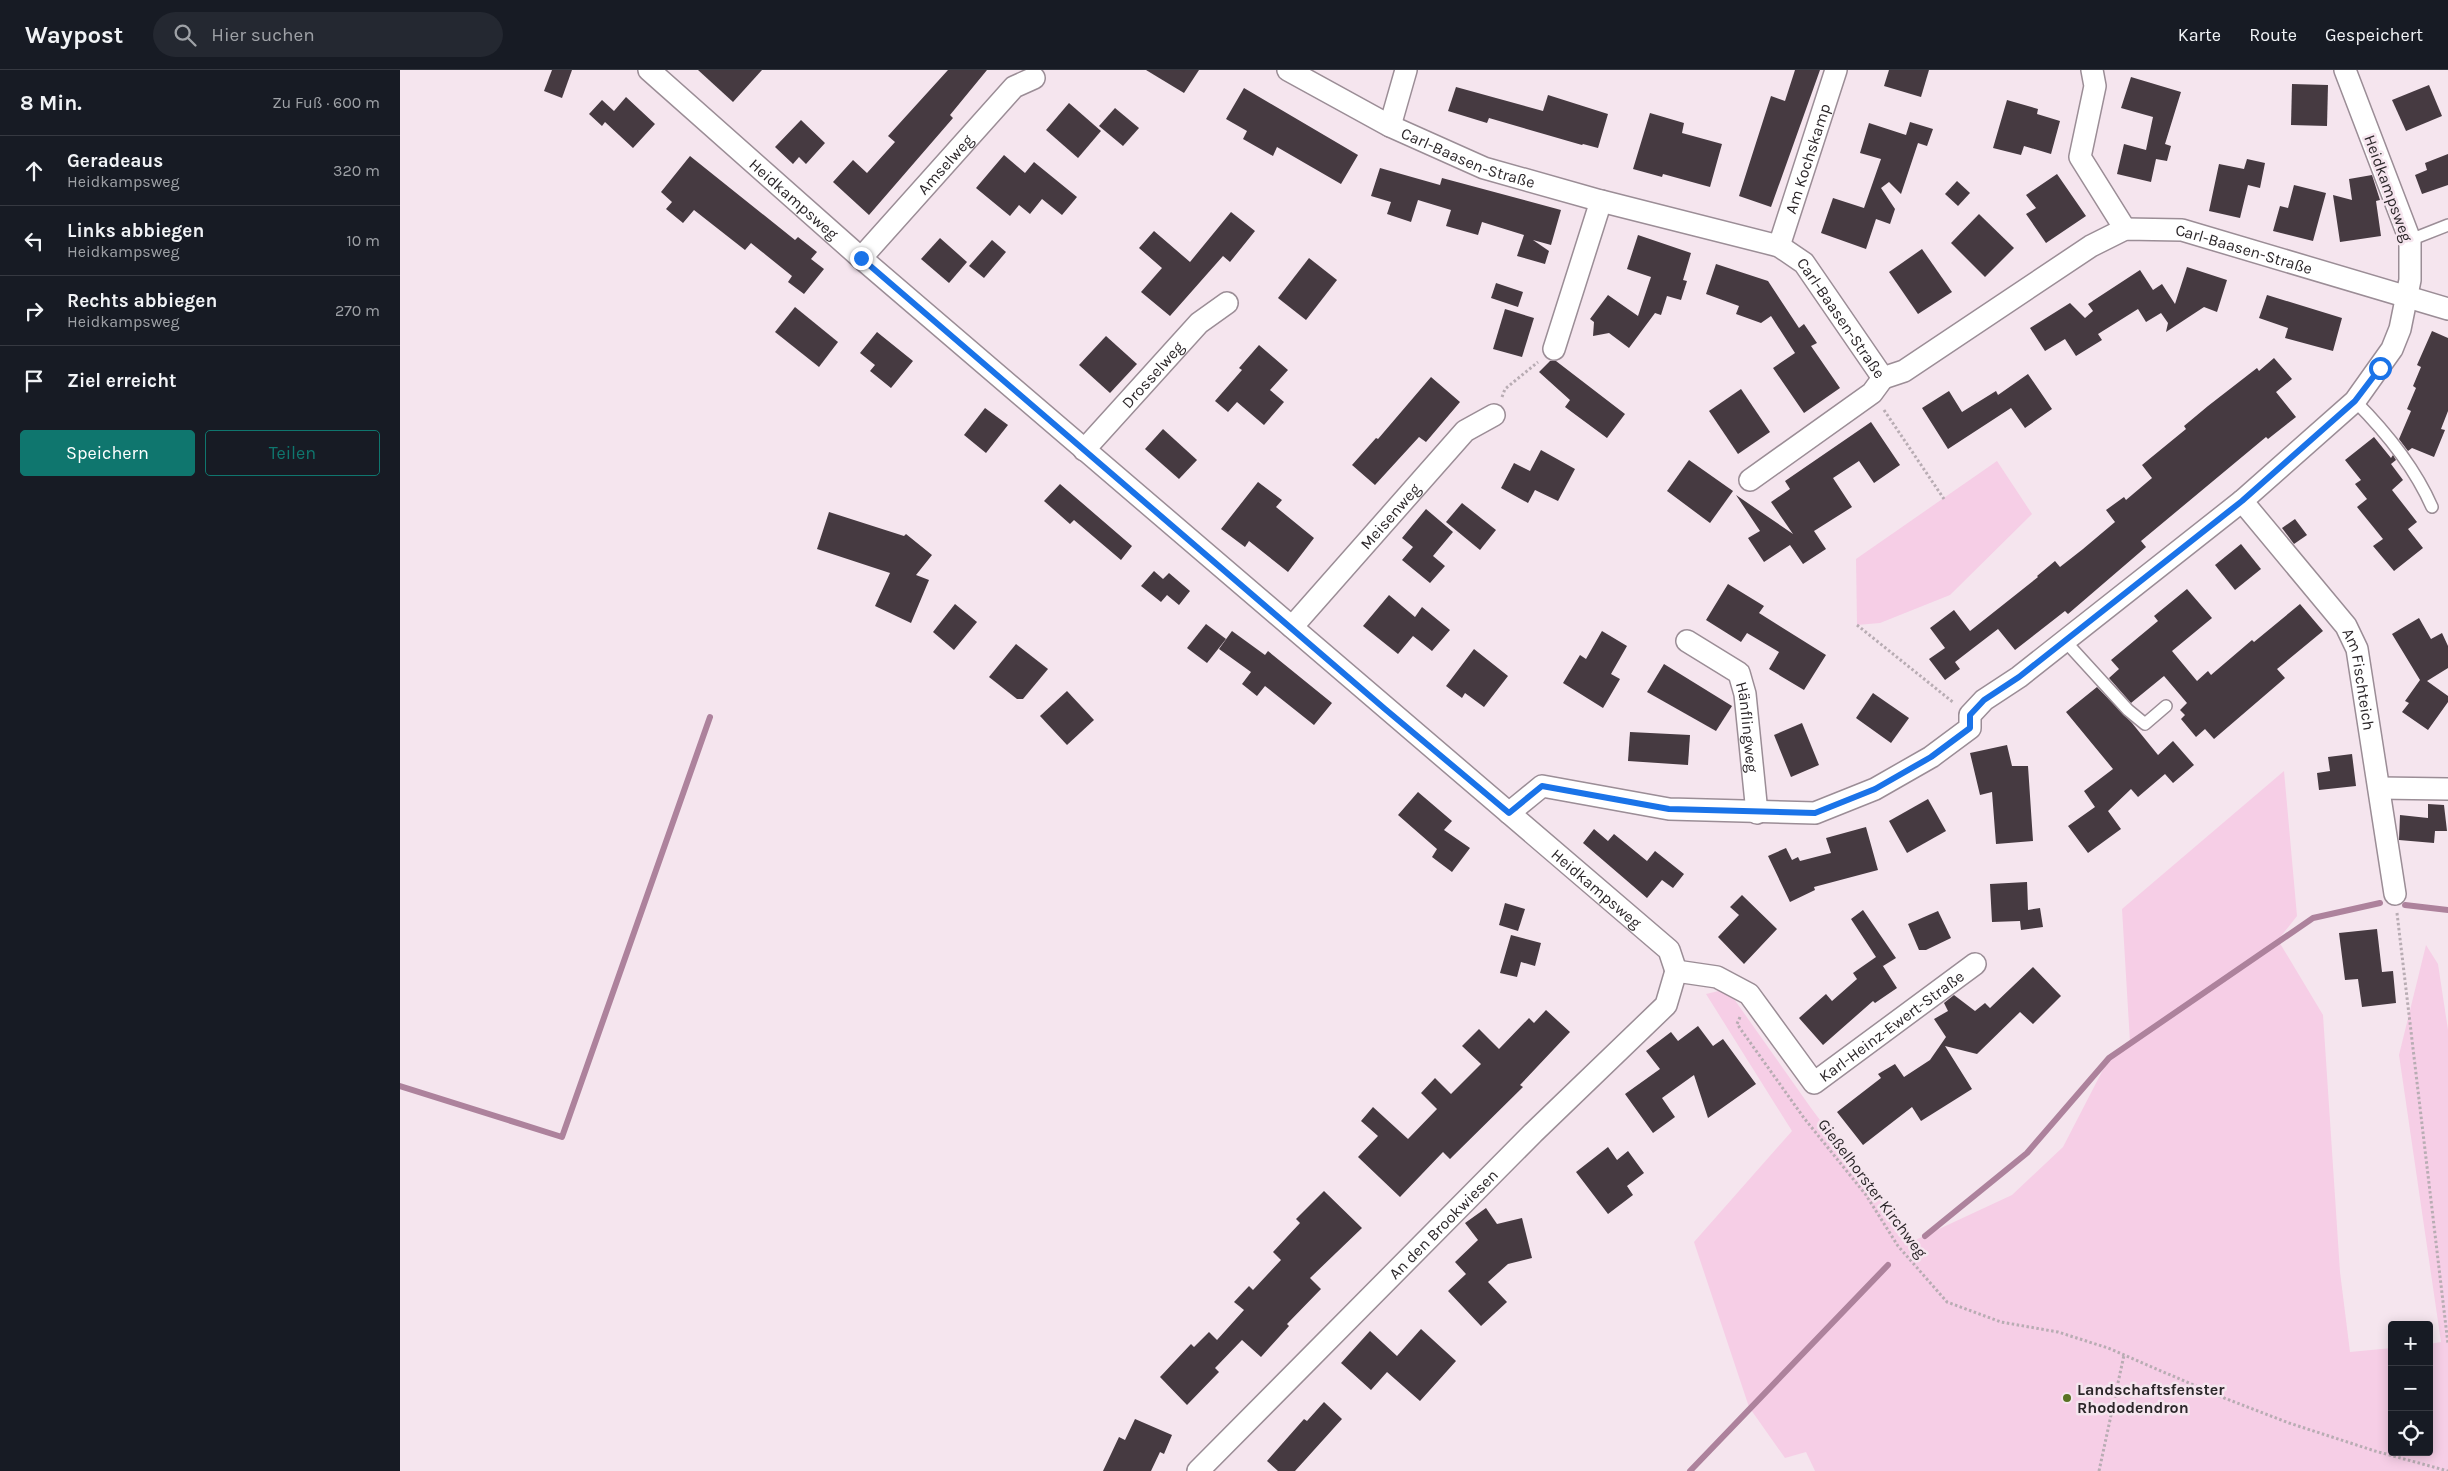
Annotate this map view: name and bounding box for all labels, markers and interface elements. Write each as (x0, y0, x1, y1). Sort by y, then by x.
search box (153, 12, 503, 57)
text: Waypost (25, 21, 123, 49)
icon: search (171, 21, 199, 49)
text: Hier suchen (211, 24, 315, 46)
text: Karte (2178, 24, 2221, 46)
text: Route (2249, 24, 2297, 46)
text: Gespeichert (2325, 24, 2423, 46)
text: 8 Min. (20, 91, 82, 115)
text: Zu Fuß · 600 m (272, 93, 380, 112)
street label: Am Kochskamp (1781, 101, 1835, 216)
street label: Carl-Baasen-Straße (1398, 123, 1537, 192)
street label: Amselweg (914, 130, 977, 198)
street label: Heidkampsweg (2360, 132, 2417, 244)
text: Geradeaus (67, 150, 163, 172)
street label: Heidkampsweg (745, 155, 842, 244)
icon: ahead (20, 157, 48, 185)
text: 320 m (333, 161, 380, 180)
text: Heidkampsweg (67, 172, 180, 191)
text: Links abbiegen (67, 220, 204, 242)
street label: Carl-Baasen-Straße (2175, 221, 2315, 278)
icon: left (20, 227, 48, 255)
text: 10 m (346, 231, 380, 250)
text: Heidkampsweg (67, 242, 180, 261)
route end (850, 247, 873, 270)
street label: Carl-Baasen-Straße (1793, 254, 1889, 382)
text: Rechts abbiegen (67, 290, 217, 312)
icon: right (20, 297, 48, 325)
text: 270 m (335, 301, 380, 320)
text: Heidkampsweg (67, 312, 180, 331)
street label: Drosselweg (1118, 337, 1188, 412)
route start (2369, 357, 2392, 380)
icon: arrive (20, 367, 48, 395)
text: Ziel erreicht (67, 370, 177, 392)
button: Speichern (20, 430, 195, 476)
button: Teilen (205, 430, 380, 476)
street label: Meisenweg (1356, 479, 1424, 553)
street label: Am Fischteich (2338, 625, 2378, 732)
street label: Hänflingweg (1732, 679, 1762, 773)
street label: Heidkampsweg (1547, 845, 1645, 932)
street label: Karl-Heinz-Ewert-Straße (1815, 966, 1968, 1086)
street label: Gießelhorster Kirchweg (1814, 1115, 1931, 1262)
street label: An den Brookwiesen (1385, 1165, 1502, 1283)
map controls (2388, 1321, 2433, 1456)
button: + (2388, 1321, 2433, 1366)
button: − (2388, 1366, 2433, 1411)
place label: Landschaftsfenster Rhododendron (2077, 1380, 2225, 1417)
marker: Landschaftsfenster Rhododendron (2061, 1392, 2073, 1404)
button: locate (2388, 1411, 2433, 1456)

